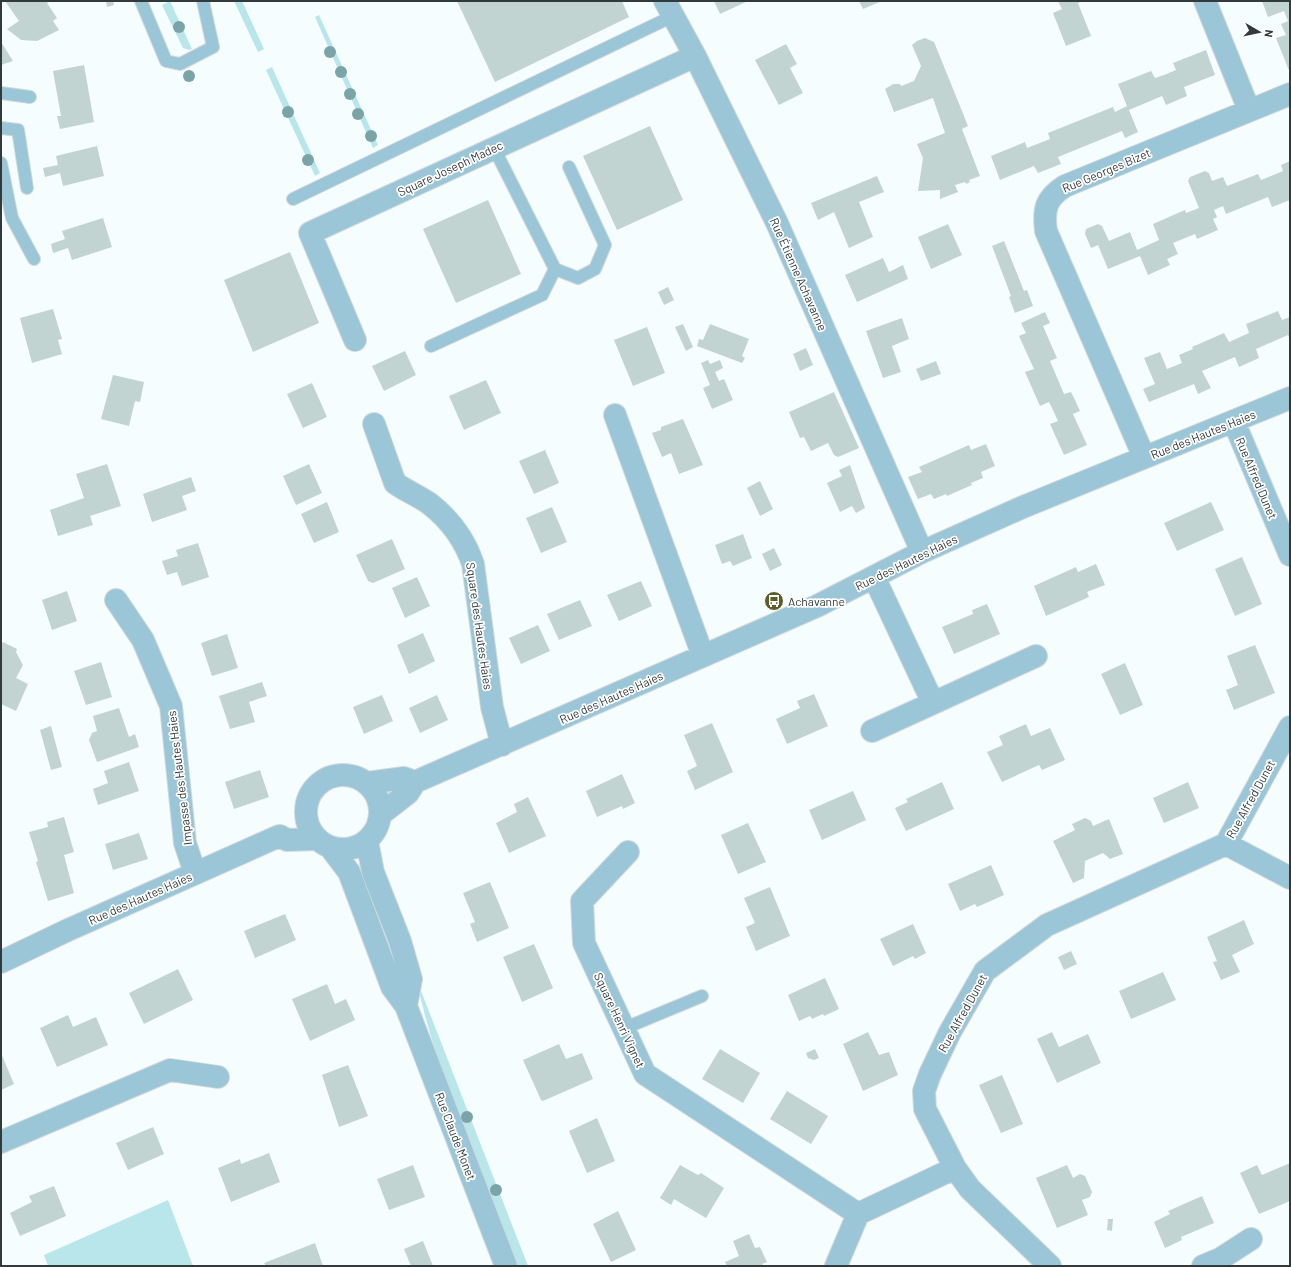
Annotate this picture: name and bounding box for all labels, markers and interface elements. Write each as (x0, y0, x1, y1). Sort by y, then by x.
north arrow (1239, 12, 1279, 52)
text: N (1262, 29, 1276, 38)
street label: Square Joseph Madec (395, 137, 505, 199)
street label: Rue Georges Bizet (1060, 145, 1152, 195)
street label: Rue Étienne Achavanne (768, 215, 830, 333)
street label: Rue des Hautes Haies (1149, 406, 1258, 461)
street label: Rue Alfred Dunet (1234, 435, 1280, 521)
street label: Rue des Hautes Haies (853, 531, 959, 593)
street label: Square des Hautes Haies (464, 561, 496, 691)
bus stop icon: Achavanne (763, 590, 785, 612)
place label: Achavanne (788, 594, 845, 608)
street label: Rue des Hautes Haies (557, 668, 665, 726)
street label: Impasse des Hautes Haies (164, 710, 194, 846)
street label: Rue Alfred Dunet (1223, 757, 1277, 841)
street label: Rue des Hautes Haies (86, 869, 194, 927)
street label: Square Henri Vignet (592, 970, 648, 1070)
street label: Rue Alfred Dunet (935, 971, 989, 1055)
street label: Rue Claude Monet (433, 1090, 479, 1182)

